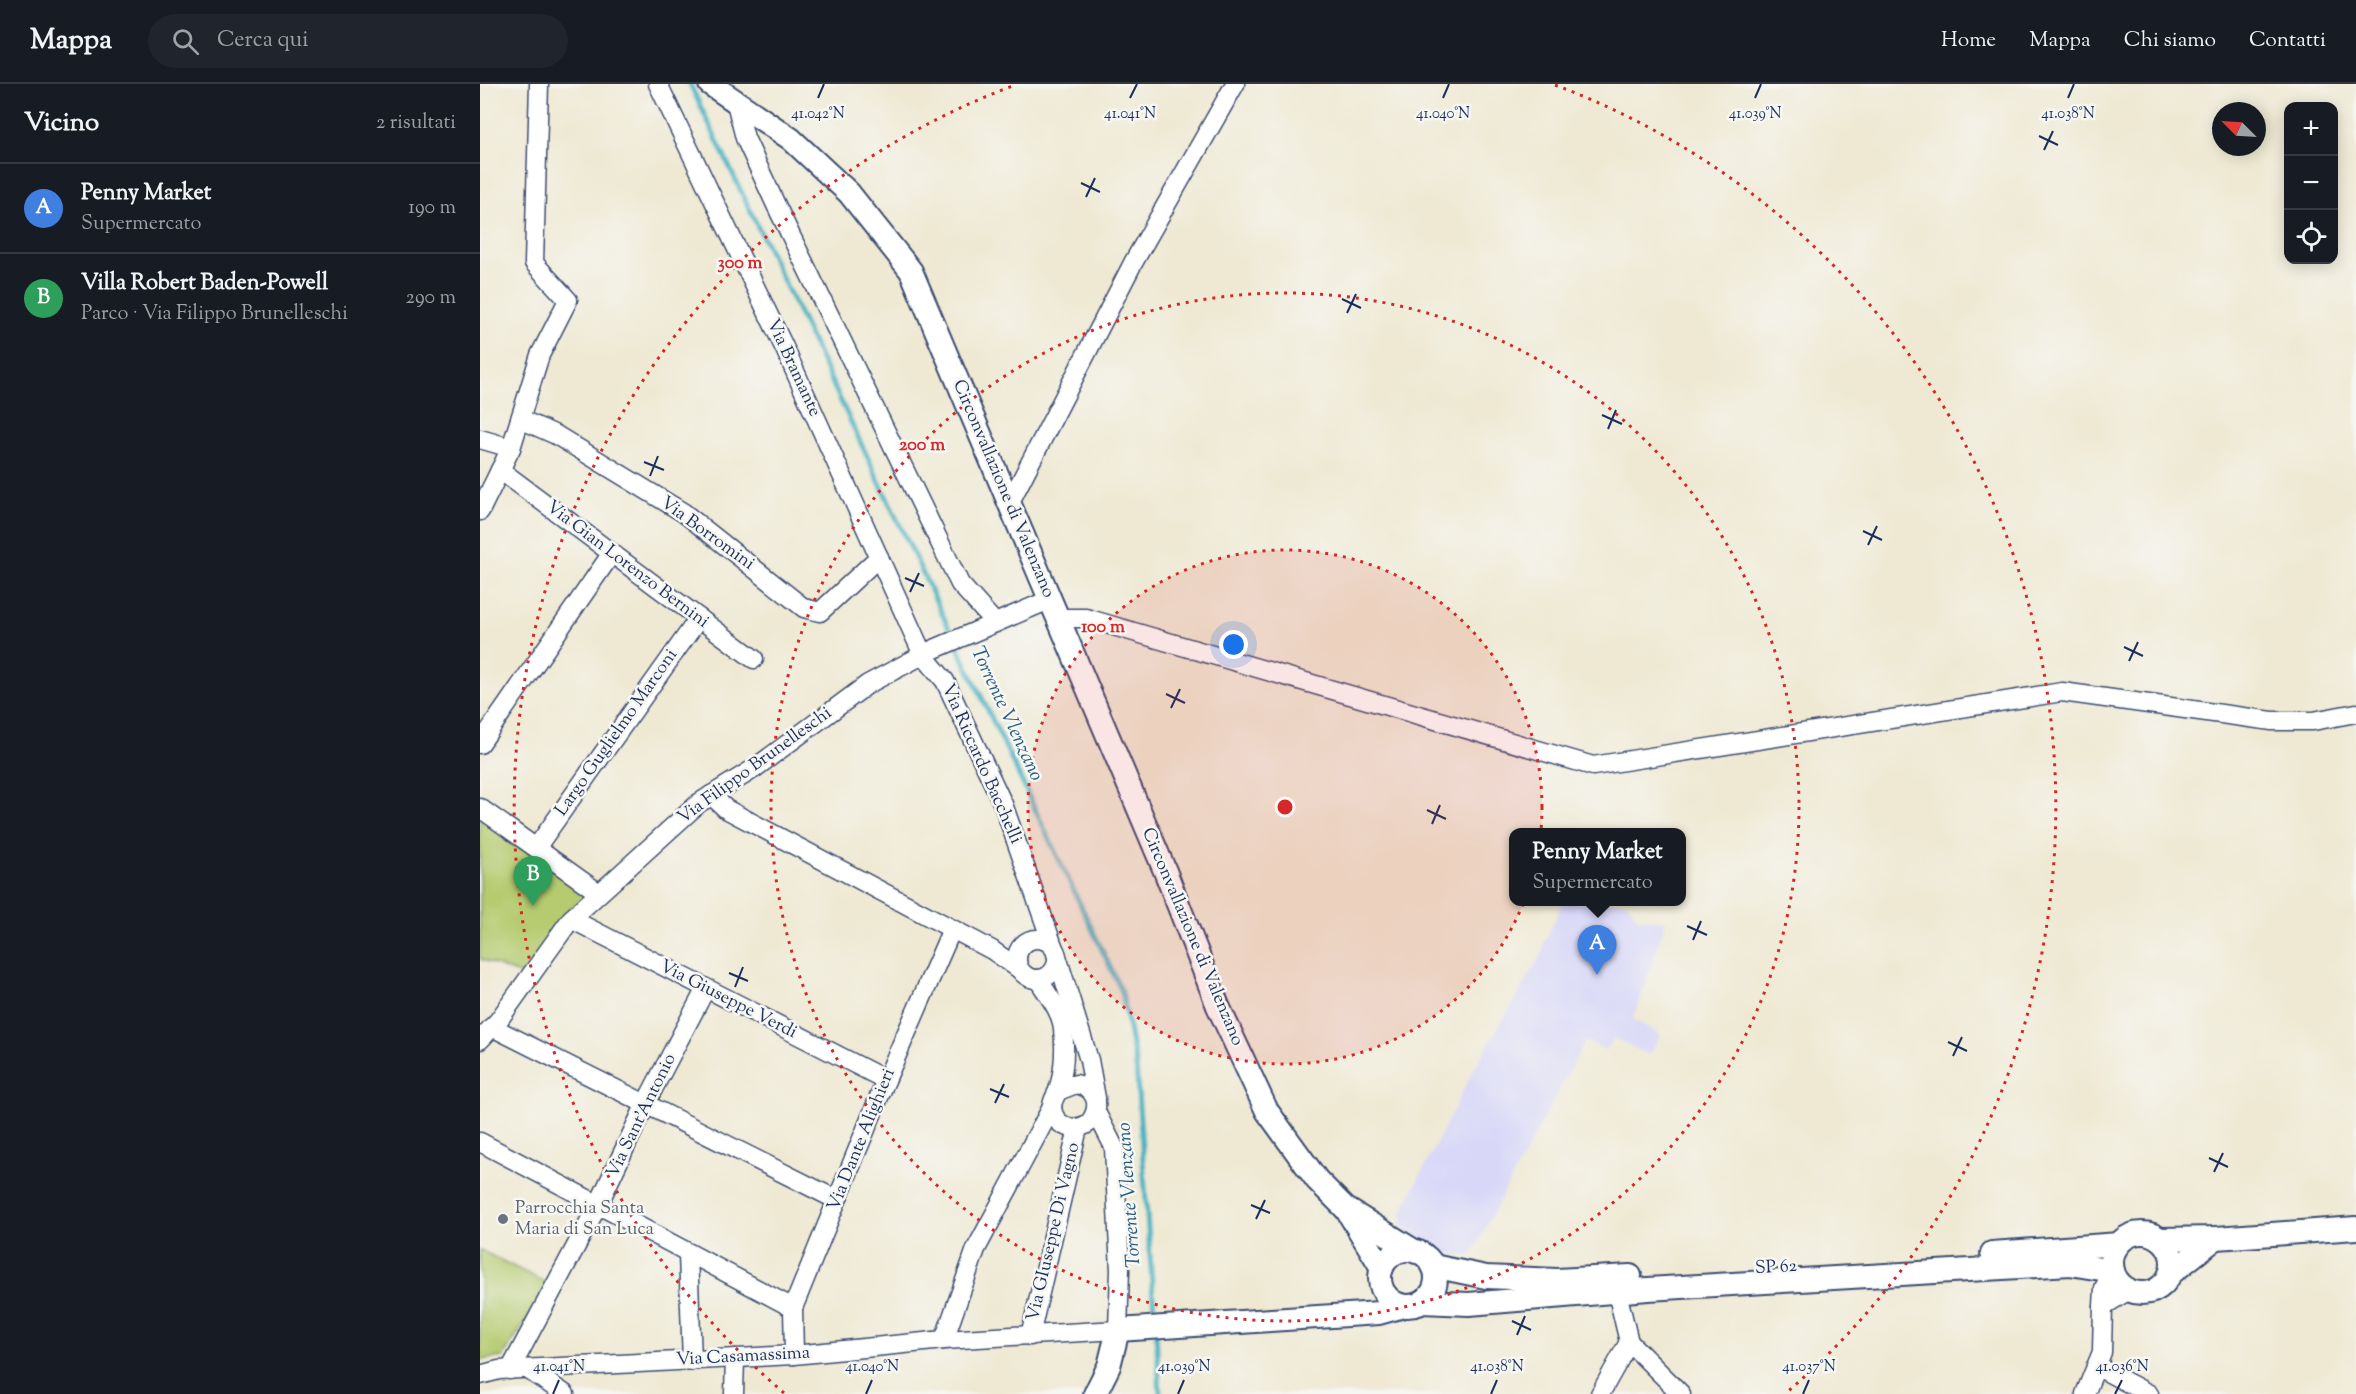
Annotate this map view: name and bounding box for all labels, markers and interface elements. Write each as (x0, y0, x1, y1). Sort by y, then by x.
search box (148, 14, 568, 68)
text: Mappa (30, 21, 112, 61)
icon: search (169, 25, 202, 58)
text: Cerca qui (217, 25, 308, 57)
text: Home (1941, 26, 1996, 56)
text: Mappa (2029, 26, 2091, 56)
text: Chi siamo (2124, 26, 2216, 56)
text: Contatti (2249, 26, 2326, 56)
north arrow (2212, 102, 2266, 156)
map controls (2284, 102, 2338, 264)
button: + (2284, 102, 2338, 156)
text: 41.042°N (791, 104, 845, 125)
text: 41.041°N (1104, 104, 1156, 125)
text: 41.040°N (1416, 104, 1470, 125)
text: 41.039°N (1729, 104, 1781, 125)
text: 41.038°N (2041, 104, 2095, 125)
text: Vicino (24, 105, 99, 142)
text: 2 risultati (376, 109, 456, 138)
button: − (2284, 156, 2338, 210)
text: Penny Market (81, 178, 211, 210)
text: A (35, 194, 52, 223)
text: 190 m (408, 194, 456, 223)
text: Supermercato (81, 210, 201, 239)
button: locate (2284, 210, 2338, 264)
text: 300 m (718, 251, 763, 277)
text: Villa Robert Baden-Powell (81, 268, 328, 300)
text: B (37, 284, 50, 313)
text: 290 m (406, 284, 456, 313)
text: Parco · Via Filippo Brunelleschi (81, 300, 348, 329)
street label: Via Bramante (759, 315, 827, 421)
street label: Circonvallazione di Valenzano (945, 376, 1061, 602)
text: 200 m (899, 433, 945, 459)
street label: Via Borromini (654, 491, 760, 577)
street label: Via Gian Lorenzo Bernini (540, 495, 714, 635)
text: 100 m (1081, 615, 1125, 641)
your location (1219, 630, 1248, 659)
water label: Torrente Vlenzano (962, 642, 1050, 786)
street label: Largo Guglielmo Marconi (549, 644, 685, 822)
street label: Via Riccardo Bacchelli (934, 680, 1028, 848)
street label: Via Filippo Brunelleschi (672, 701, 838, 831)
centre of rings (1275, 797, 1295, 817)
street label: Circonvallazione di Valenzano (1134, 824, 1250, 1050)
popup (1509, 828, 1686, 906)
text: Penny Market (1532, 837, 1663, 869)
pin: B (514, 856, 552, 906)
text: Supermercato (1532, 869, 1653, 898)
pin: A (1578, 926, 1616, 975)
street label: Via Giuseppe Verdi (655, 954, 801, 1046)
street label: Via Sant'Antonio (601, 1049, 683, 1183)
street label: Via Dante Alighieri (822, 1065, 902, 1215)
water label: Torrente Vlenzano (1110, 1121, 1150, 1269)
street label: Via GIuseppe Di Vagno (1021, 1140, 1087, 1324)
place label: Parrocchia Santa Maria di San Luca (515, 1196, 654, 1243)
marker: Parrocchia Santa Maria di San Luca (496, 1212, 510, 1226)
street label: SP 62 (1754, 1254, 1798, 1282)
street label: Via Casamassima (675, 1341, 811, 1373)
text: 41.041°N (533, 1357, 585, 1378)
text: 41.040°N (845, 1357, 899, 1378)
text: 41.039°N (1158, 1357, 1210, 1378)
text: 41.038°N (1470, 1357, 1524, 1378)
text: 41.037°N (1782, 1357, 1836, 1378)
text: 41.036°N (2095, 1357, 2149, 1378)

